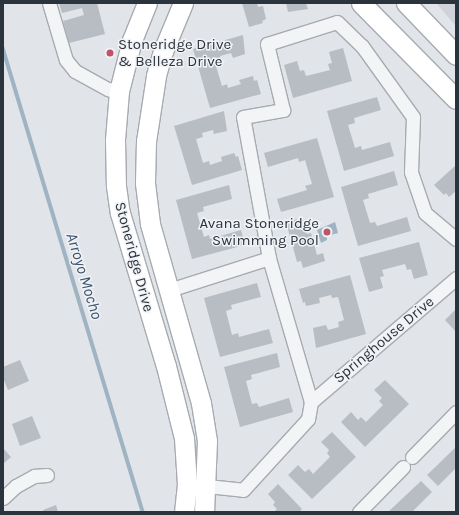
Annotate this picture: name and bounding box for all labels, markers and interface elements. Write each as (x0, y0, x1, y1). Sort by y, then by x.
place label: Stoneridge Drive & Belleza Drive (118, 35, 231, 70)
marker: Stoneridge Drive & Belleza Drive (105, 48, 115, 58)
street label: Stoneridge Drive (111, 200, 157, 314)
place label: Avana Stoneridge Swimming Pool (199, 214, 319, 249)
marker: Avana Stoneridge Swimming Pool (322, 227, 332, 237)
water label: Arroyo Mocho (62, 230, 106, 322)
street label: Springhouse Drive (330, 293, 438, 387)

